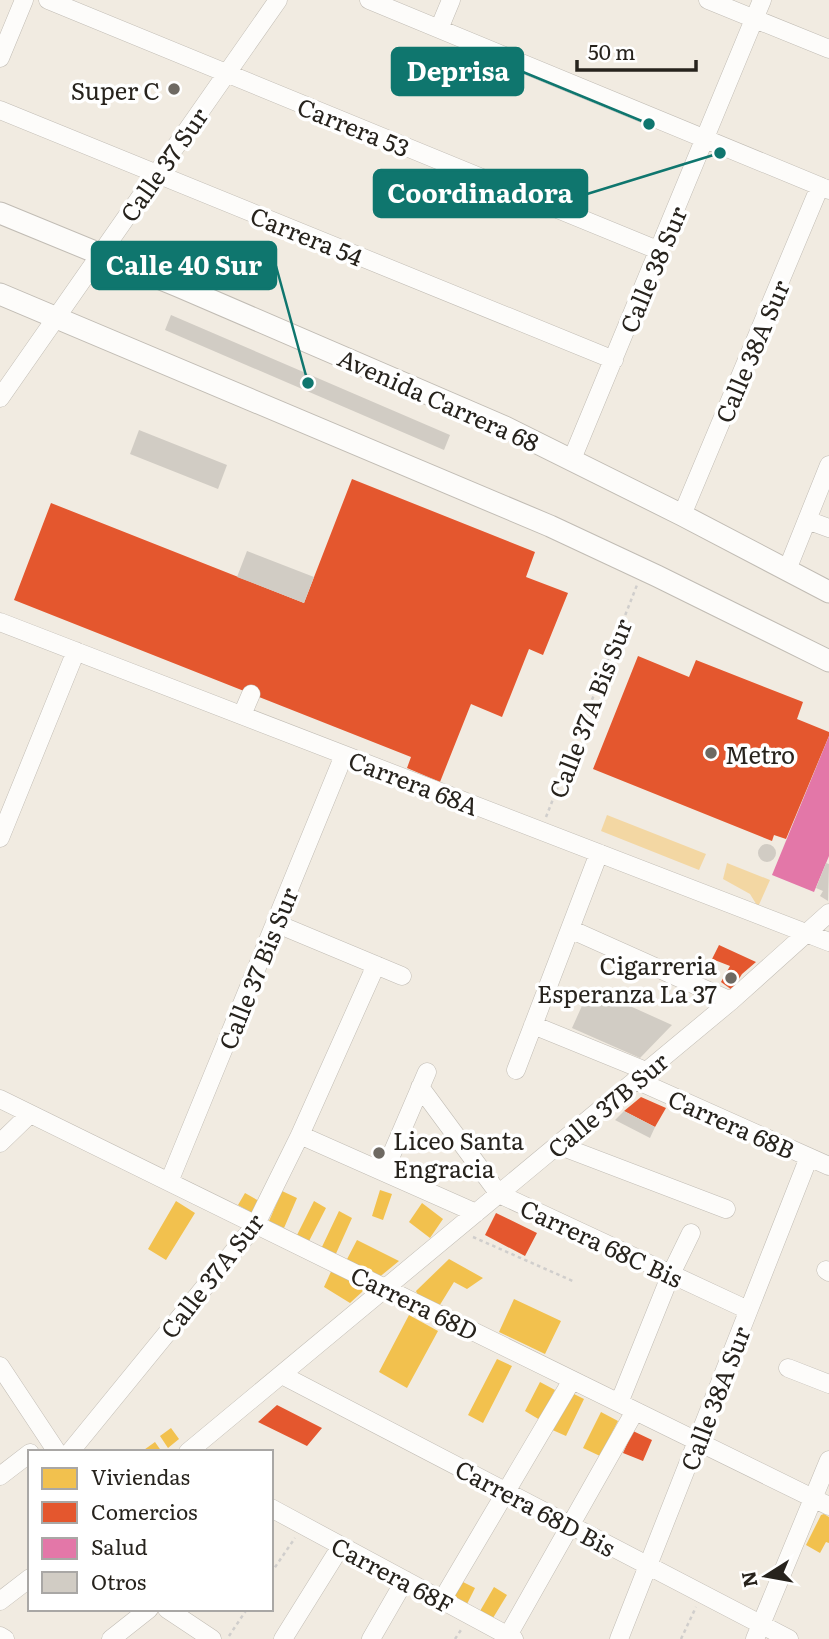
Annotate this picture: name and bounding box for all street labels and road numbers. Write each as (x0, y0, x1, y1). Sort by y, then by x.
street label: Carrera 53 (293, 88, 415, 164)
street label: Calle 37 Sur (111, 99, 216, 228)
street label: Carrera 54 (246, 197, 368, 273)
street label: Calle 38 Sur (610, 200, 695, 338)
street label: Calle 38A Sur (705, 274, 797, 428)
street label: Avenida Carrera 68 (333, 339, 545, 459)
street label: Calle 37A Bis Sur (539, 613, 640, 803)
street label: Carrera 68A (344, 741, 484, 823)
street label: Calle 37 Bis Sur (209, 881, 306, 1054)
street label: Calle 37B Sur (539, 1043, 676, 1165)
street label: Carrera 68B (663, 1080, 801, 1166)
street label: Carrera 68C Bis (515, 1189, 689, 1295)
street label: Calle 37A Sur (151, 1205, 271, 1345)
street label: Carrera 68D (346, 1256, 484, 1348)
street label: Calle 38A Sur (670, 1320, 758, 1475)
street label: Carrera 68D Bis (450, 1450, 622, 1564)
street label: Carrera 68F (326, 1527, 460, 1621)

